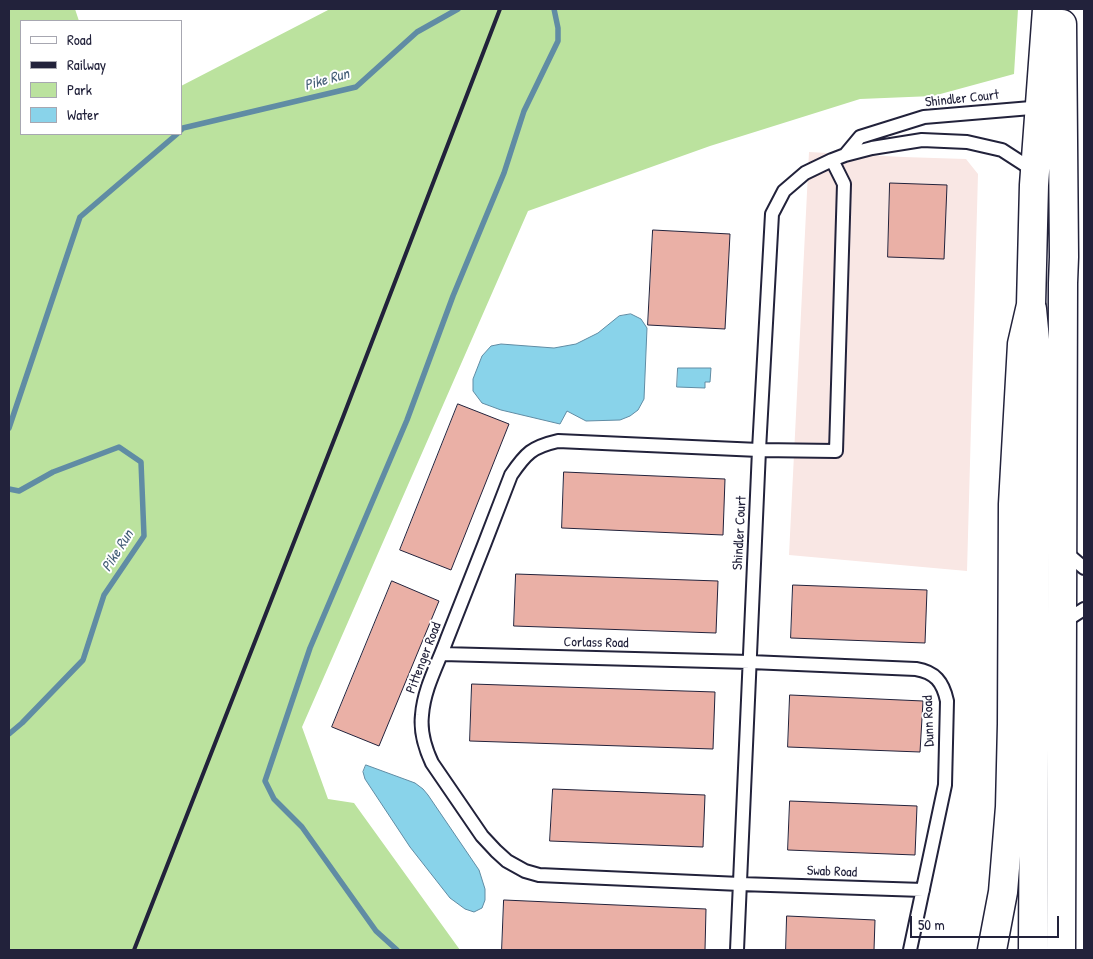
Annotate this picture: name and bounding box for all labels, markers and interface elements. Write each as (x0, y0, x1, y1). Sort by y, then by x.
legend (20, 20, 182, 135)
text: Road (67, 29, 92, 50)
text: Railway (67, 54, 106, 75)
water label: Pike Run (303, 65, 351, 95)
text: Park (67, 79, 92, 100)
street label: Shindler Court (924, 87, 1000, 111)
text: Water (67, 104, 99, 125)
street label: Shindler Court (730, 495, 750, 571)
water label: Pike Run (98, 527, 138, 575)
street label: Pittenger Road (403, 620, 445, 696)
street label: Corlass Road (563, 634, 629, 652)
street label: Dunn Road (920, 695, 938, 747)
street label: Swab Road (807, 863, 857, 881)
scale bar (913, 906, 1062, 938)
text: 50 m (918, 914, 945, 935)

